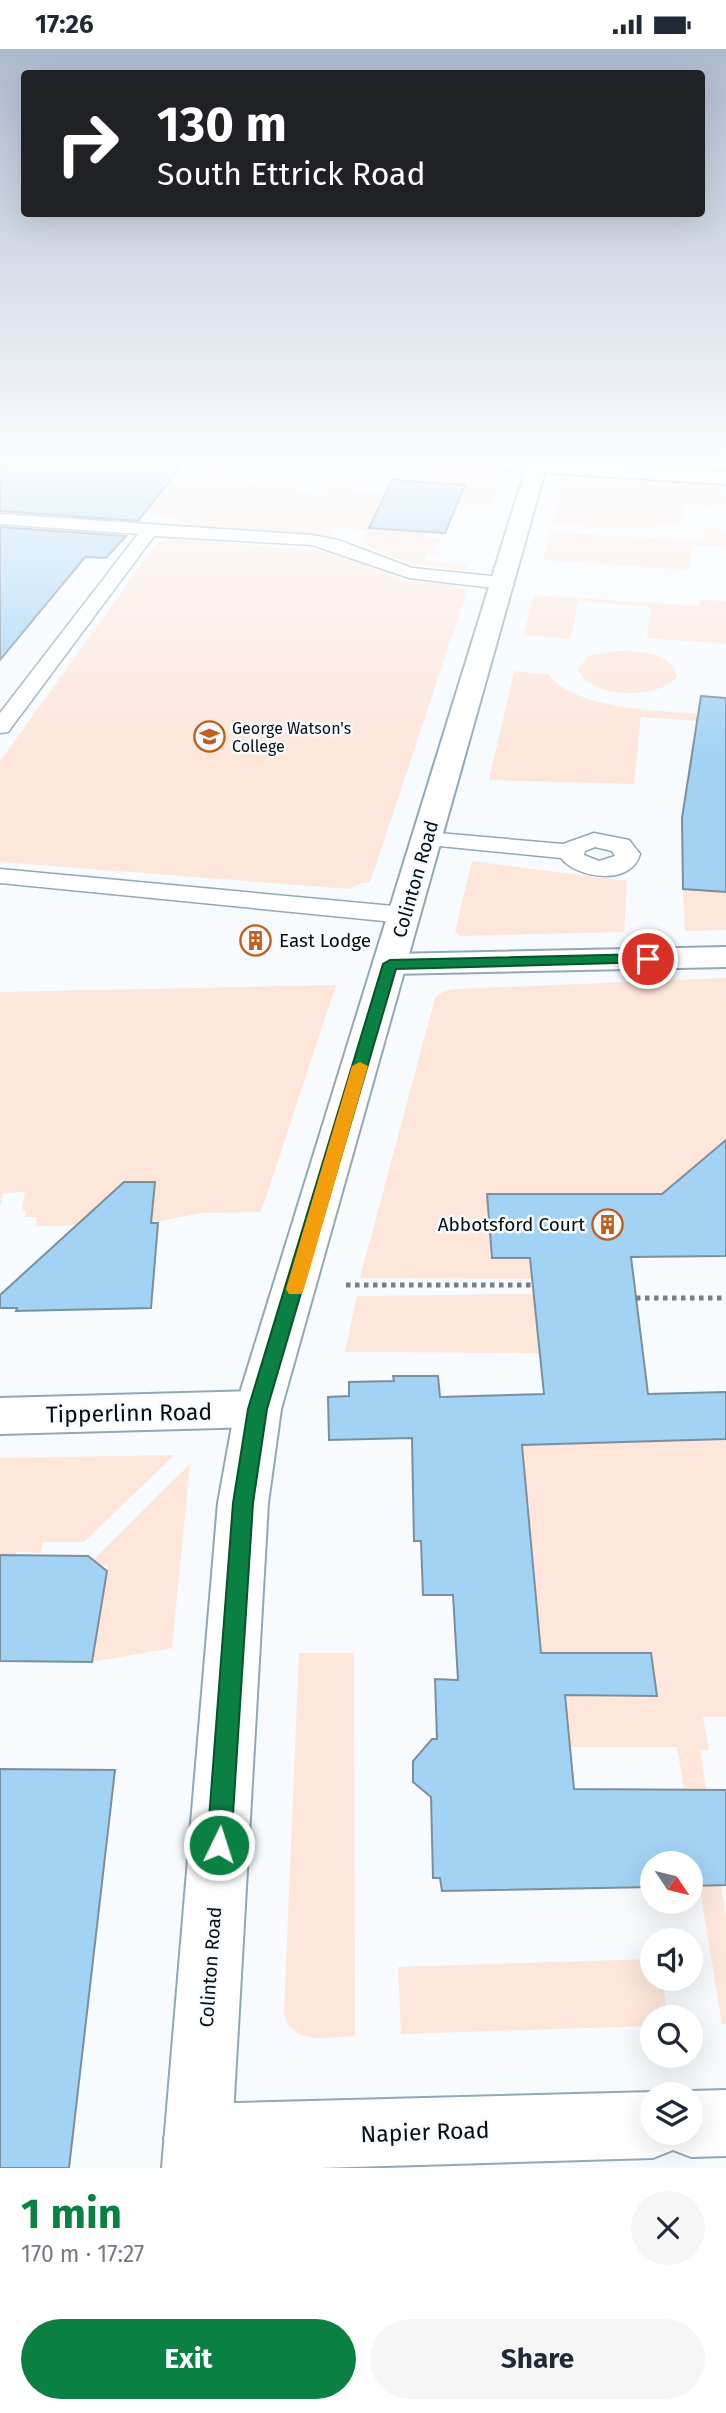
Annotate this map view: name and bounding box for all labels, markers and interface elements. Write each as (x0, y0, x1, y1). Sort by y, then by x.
text: 17:26 (35, 9, 94, 40)
text: 130 m (157, 95, 287, 154)
icon: right (42, 98, 133, 189)
text: South Ettrick Road (157, 155, 426, 193)
place label: George Watson's College (232, 719, 351, 756)
school or university icon: George Watson's College (192, 720, 226, 754)
street label: Colinton Road (388, 818, 443, 941)
building icon: East Lodge (239, 923, 273, 957)
place label: East Lodge (279, 929, 371, 952)
pin (618, 929, 678, 989)
icon: arrive (629, 940, 667, 978)
building icon: Abbotsford Court (591, 1207, 625, 1241)
place label: Abbotsford Court (438, 1213, 585, 1236)
street label: Tipperlinn Road (46, 1398, 212, 1428)
position arrow (182, 1808, 256, 1882)
north arrow (640, 1851, 704, 1915)
map controls (640, 1851, 703, 2145)
street label: Colinton Road (195, 1906, 226, 2028)
button: sound (640, 1928, 703, 1991)
button: search (640, 2005, 703, 2068)
button: layers (640, 2082, 703, 2145)
street label: Napier Road (360, 2116, 490, 2148)
text: 1 min (21, 2189, 122, 2239)
button: close (631, 2191, 705, 2265)
text: 170 m · 17:27 (21, 2240, 144, 2268)
button: Exit (21, 2319, 356, 2399)
button: Share (370, 2319, 705, 2399)

